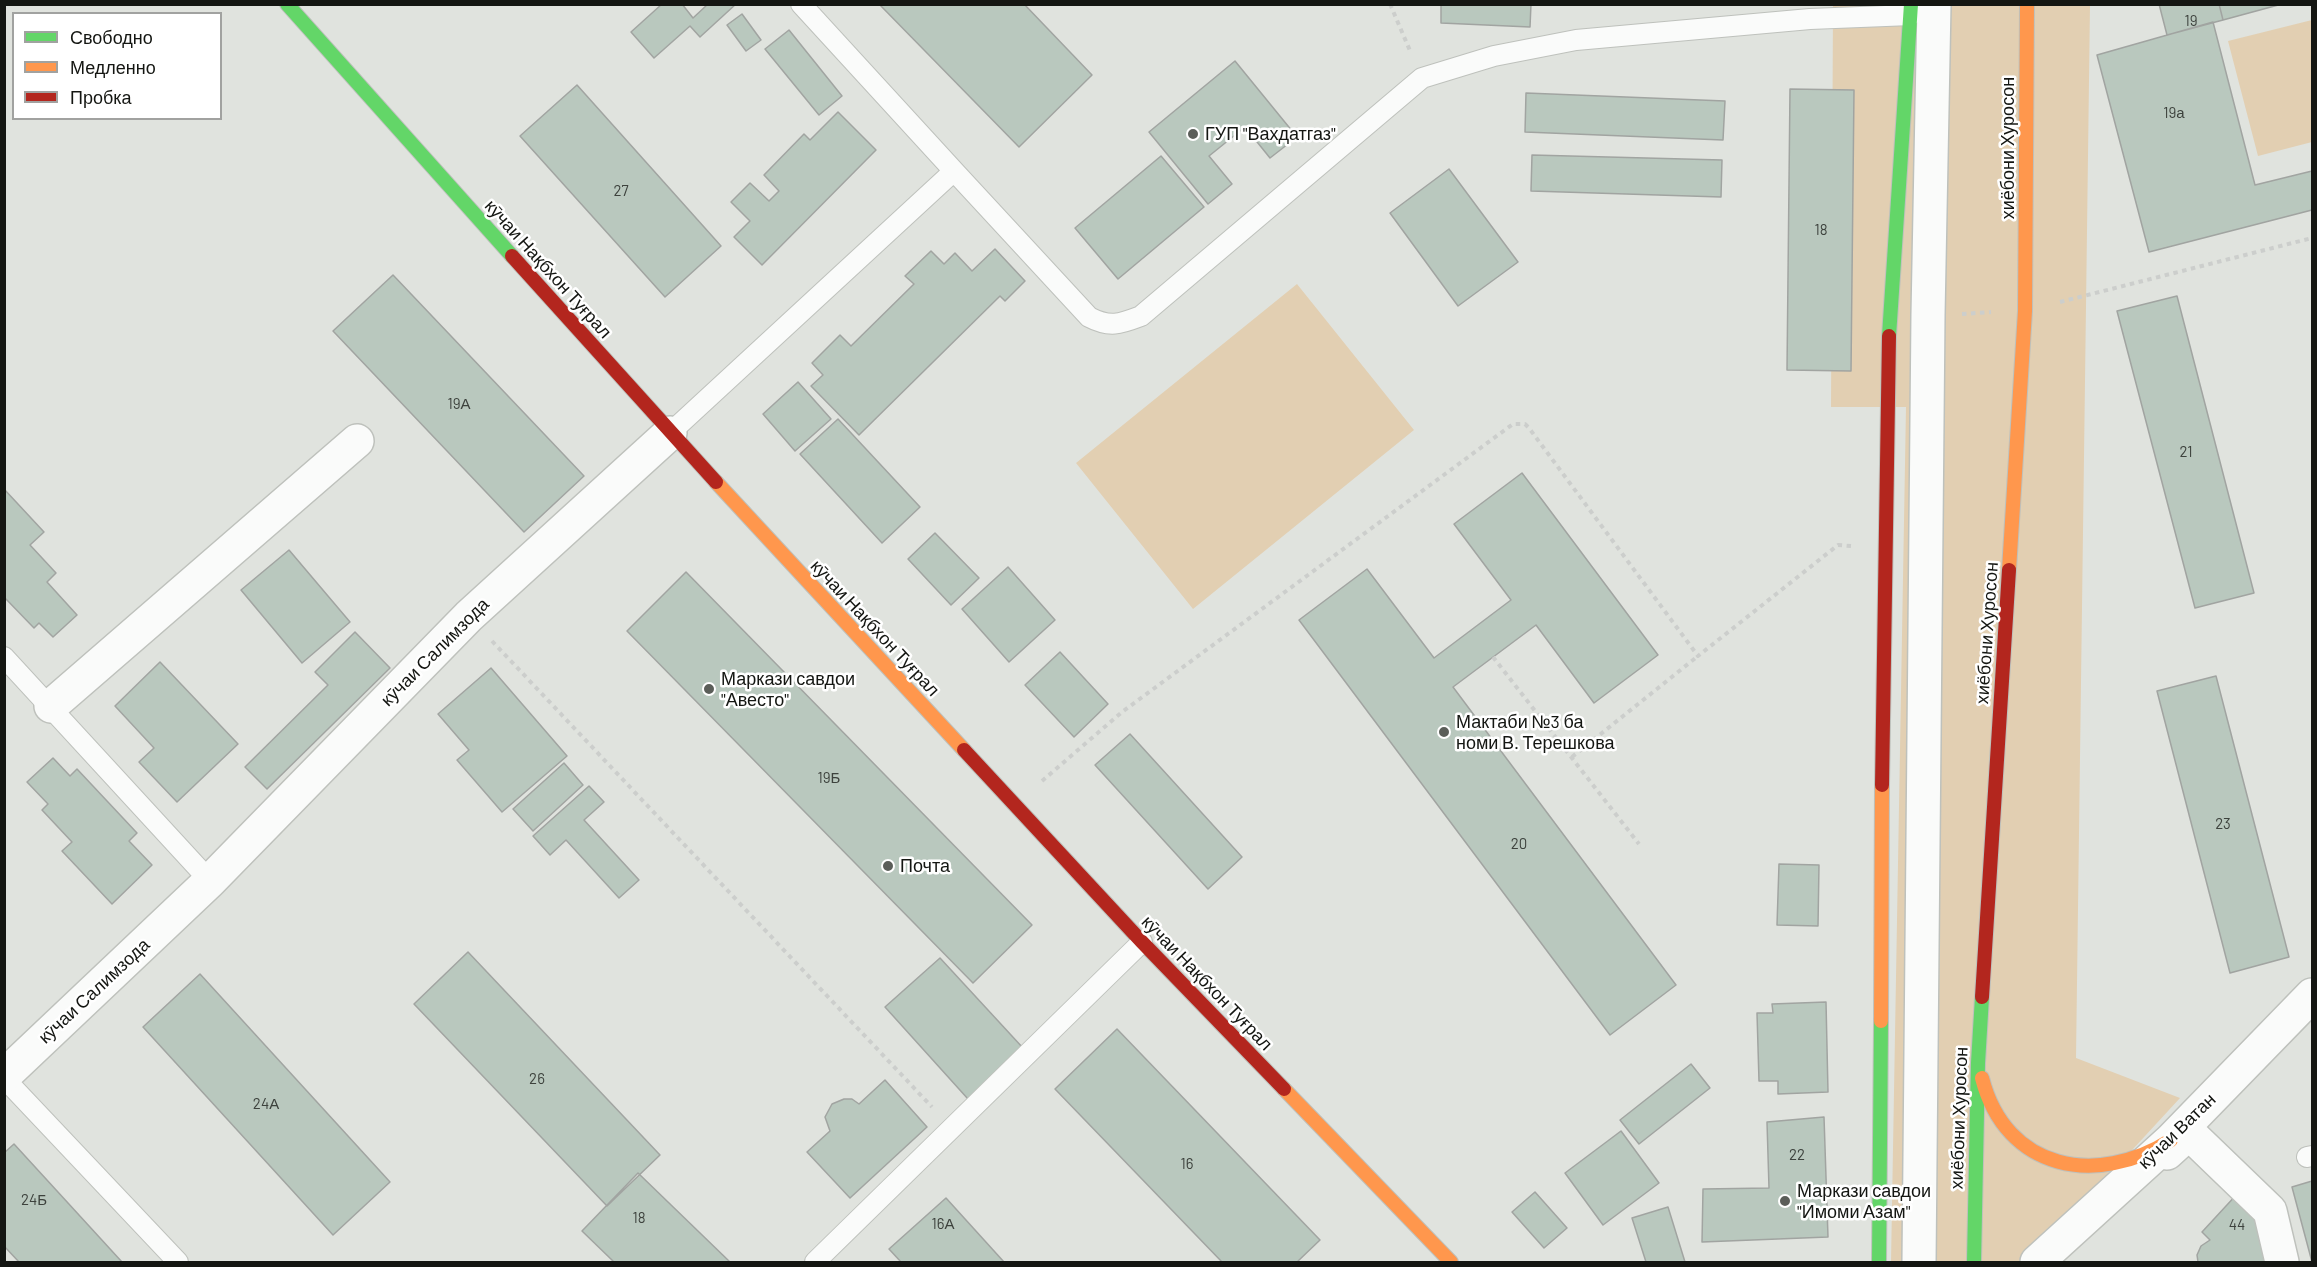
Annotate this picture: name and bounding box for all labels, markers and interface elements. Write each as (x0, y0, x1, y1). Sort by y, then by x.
legend (12, 12, 222, 120)
house number: 19 (2184, 12, 2198, 30)
text: Свободно (70, 26, 153, 48)
text: Медленно (70, 56, 156, 78)
street label: хиёбони Хуросон (1997, 77, 2019, 219)
text: Пробка (70, 86, 132, 108)
house number: 19а (2163, 104, 2185, 122)
place label: ГУП "Вахдатгаз" (1205, 123, 1336, 145)
marker: ГУП "Вахдатгаз" (1186, 127, 1200, 141)
house number: 27 (613, 182, 629, 200)
street label: кӯчаи Нақбхон Туғрал (480, 195, 616, 343)
house number: 18 (1814, 221, 1828, 239)
house number: 19А (447, 395, 471, 413)
house number: 21 (2179, 443, 2193, 461)
street label: кӯчаи Нақбхон Туғрал (806, 555, 944, 701)
street label: хиёбони Хуросон (1971, 561, 2003, 705)
street label: кӯчаи Салимзода (376, 593, 494, 711)
place label: Маркази савдои "Авесто" (721, 668, 855, 710)
marker: Маркази савдои "Авесто" (702, 682, 716, 696)
place label: Мактаби №3 ба номи В. Терешкова (1456, 711, 1615, 754)
marker: Мактаби №3 ба номи В. Терешкова (1437, 725, 1451, 739)
house number: 19Б (818, 769, 840, 787)
house number: 23 (2215, 815, 2231, 833)
house number: 20 (1511, 835, 1527, 853)
place label: Почта (900, 855, 950, 877)
marker: Почта (881, 859, 895, 873)
street label: кӯчаи Нақбхон Туғрал (1137, 911, 1277, 1055)
street label: кӯчаи Салимзода (34, 934, 154, 1048)
street label: хиёбони Хуросон (1946, 1046, 1972, 1190)
house number: 26 (529, 1070, 545, 1088)
street label: кӯчаи Ватан (2134, 1089, 2220, 1173)
house number: 24А (253, 1095, 279, 1113)
house number: 22 (1789, 1146, 1805, 1164)
house number: 16 (1181, 1155, 1193, 1173)
place label: Маркази савдои "Имоми Азам" (1797, 1180, 1931, 1222)
house number: 24Б (21, 1191, 47, 1209)
marker: Маркази савдои "Имоми Азам" (1778, 1194, 1792, 1208)
house number: 18 (632, 1209, 646, 1227)
house number: 16А (932, 1215, 954, 1233)
house number: 44 (2229, 1216, 2245, 1234)

